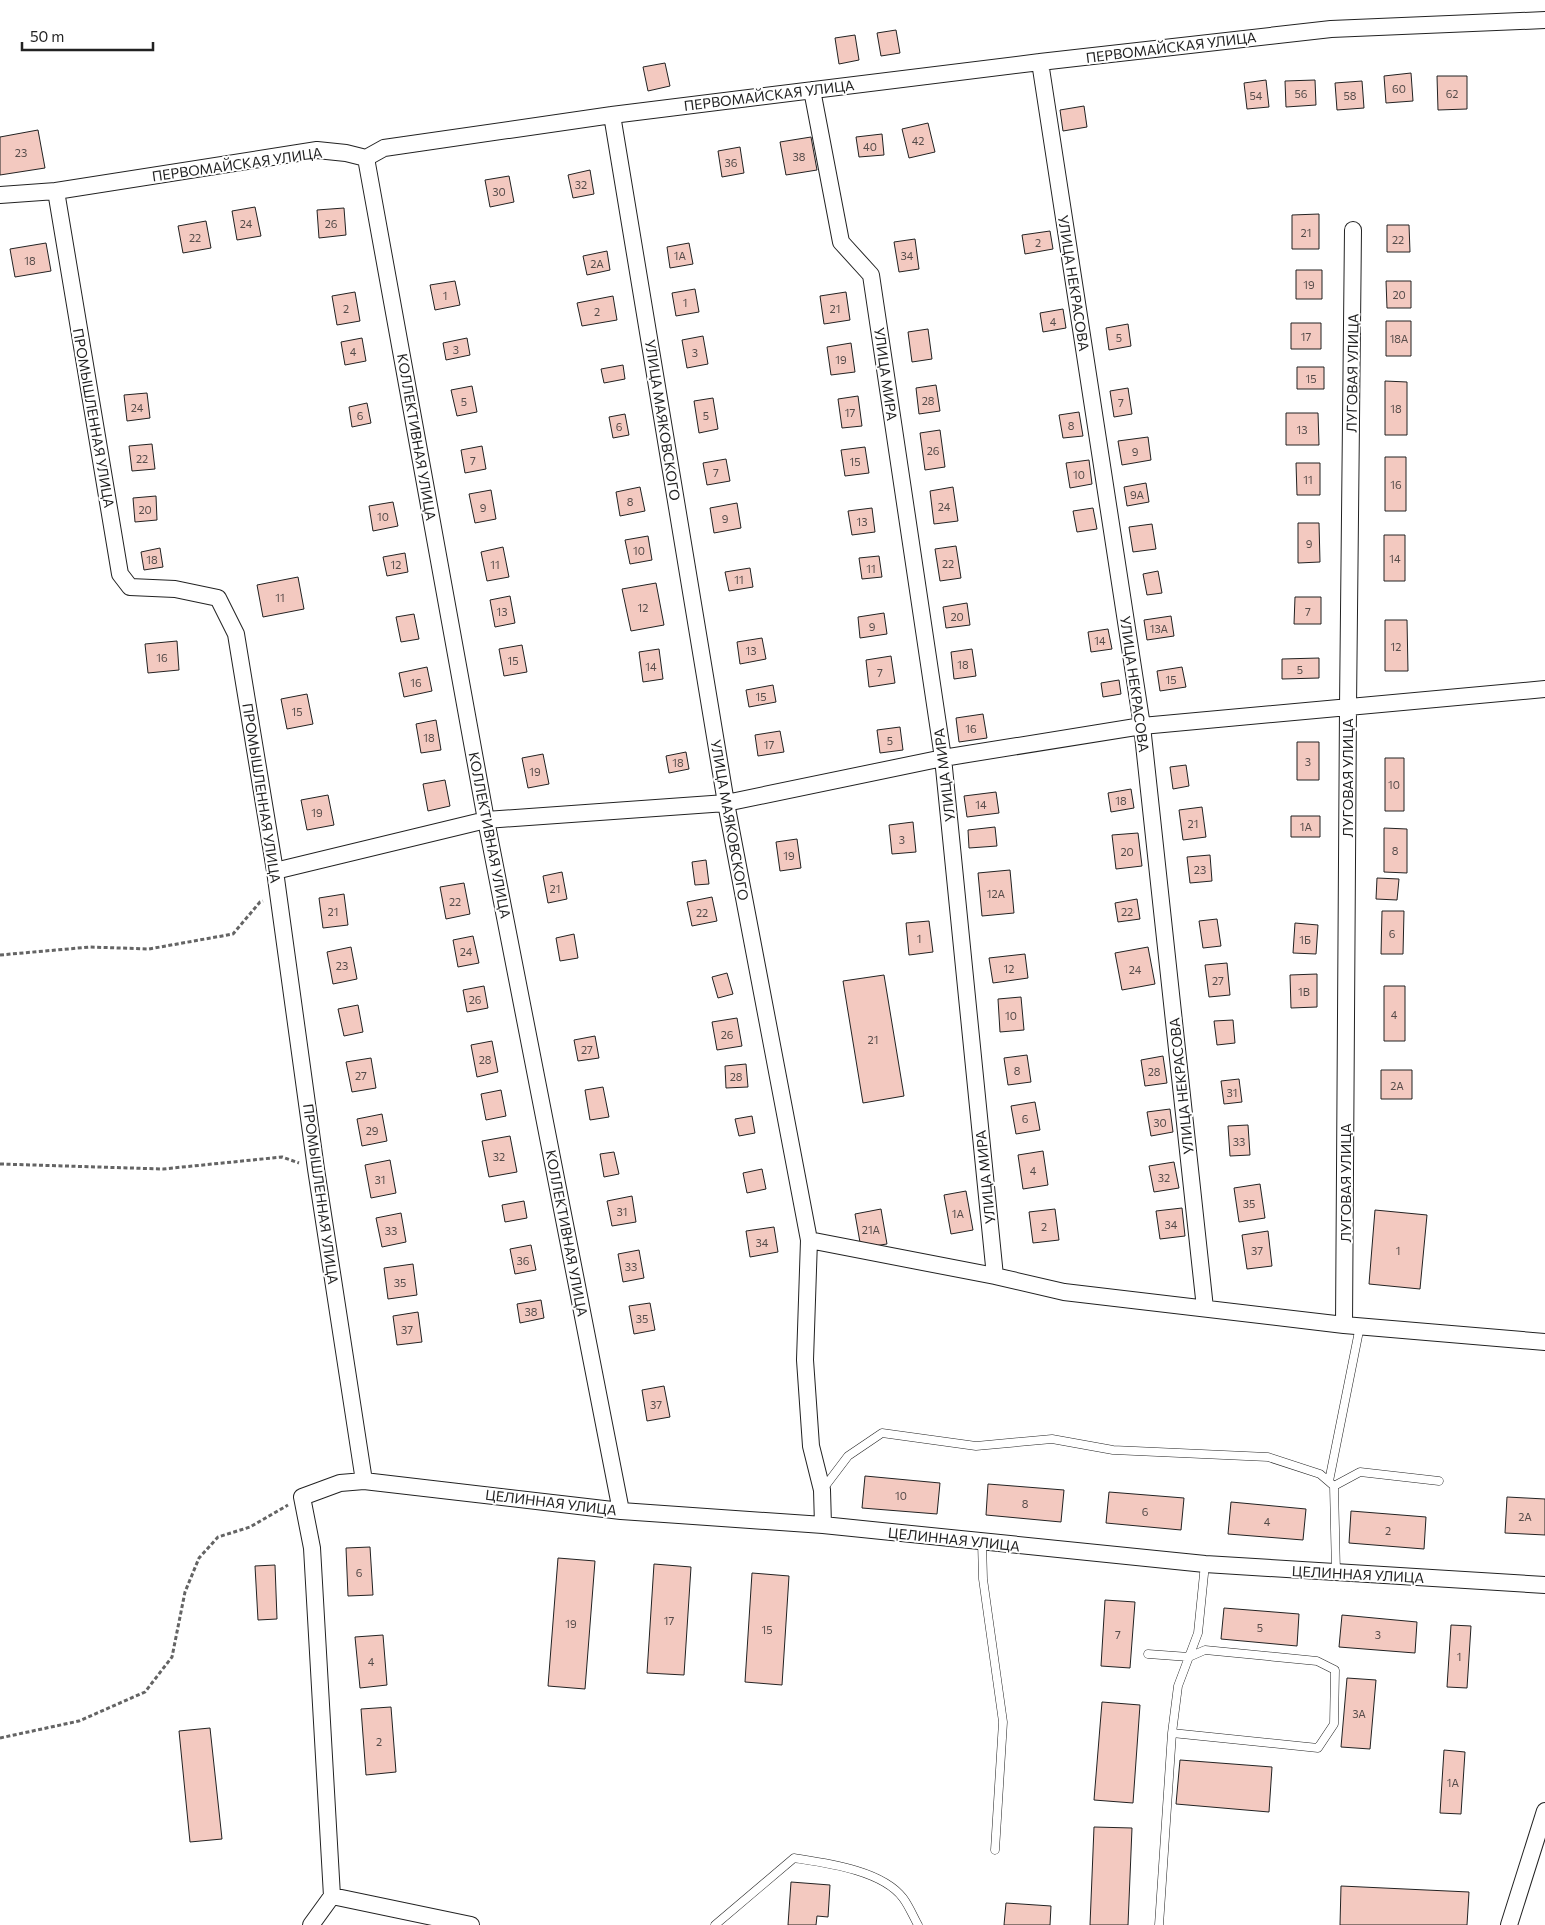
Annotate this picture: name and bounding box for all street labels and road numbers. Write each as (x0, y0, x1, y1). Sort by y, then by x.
street label: ПЕРВОМАЙСКАЯ УЛИЦА (1085, 28, 1258, 66)
street label: ПЕРВОМАЙСКАЯ УЛИЦА (683, 76, 856, 114)
street label: ПЕРВОМАЙСКАЯ УЛИЦА (151, 144, 324, 184)
street label: УЛИЦА НЕКРАСОВА (1055, 214, 1093, 353)
street label: ЛУГОВАЯ УЛИЦА (1342, 313, 1362, 433)
street label: УЛИЦА МИРА (871, 326, 901, 422)
street label: ПРОМЫШЛЕННАЯ УЛИЦА (70, 327, 118, 509)
street label: УЛИЦА МАЯКОВСКОГО (642, 338, 684, 502)
street label: КОЛЛЕКТИВНАЯ УЛИЦА (394, 352, 440, 522)
street label: УЛИЦА НЕКРАСОВА (1117, 615, 1153, 754)
street label: ПРОМЫШЛЕННАЯ УЛИЦА (239, 702, 285, 885)
street label: ЛУГОВАЯ УЛИЦА (1339, 718, 1356, 838)
street label: УЛИЦА МИРА (930, 727, 958, 823)
street label: УЛИЦА МАЯКОВСКОГО (707, 738, 753, 902)
street label: КОЛЛЕКТИВНАЯ УЛИЦА (466, 750, 515, 920)
street label: УЛИЦА НЕКРАСОВА (1165, 1016, 1197, 1155)
street label: ПРОМЫШЛЕННАЯ УЛИЦА (300, 1103, 342, 1286)
street label: ЛУГОВАЯ УЛИЦА (1337, 1123, 1354, 1243)
street label: УЛИЦА МИРА (972, 1129, 998, 1225)
street label: КОЛЛЕКТИВНАЯ УЛИЦА (543, 1148, 592, 1318)
street label: ЦЕЛИННАЯ УЛИЦА (484, 1485, 618, 1519)
street label: ЦЕЛИННАЯ УЛИЦА (887, 1524, 1021, 1554)
street label: ЦЕЛИННАЯ УЛИЦА (1291, 1562, 1425, 1586)

